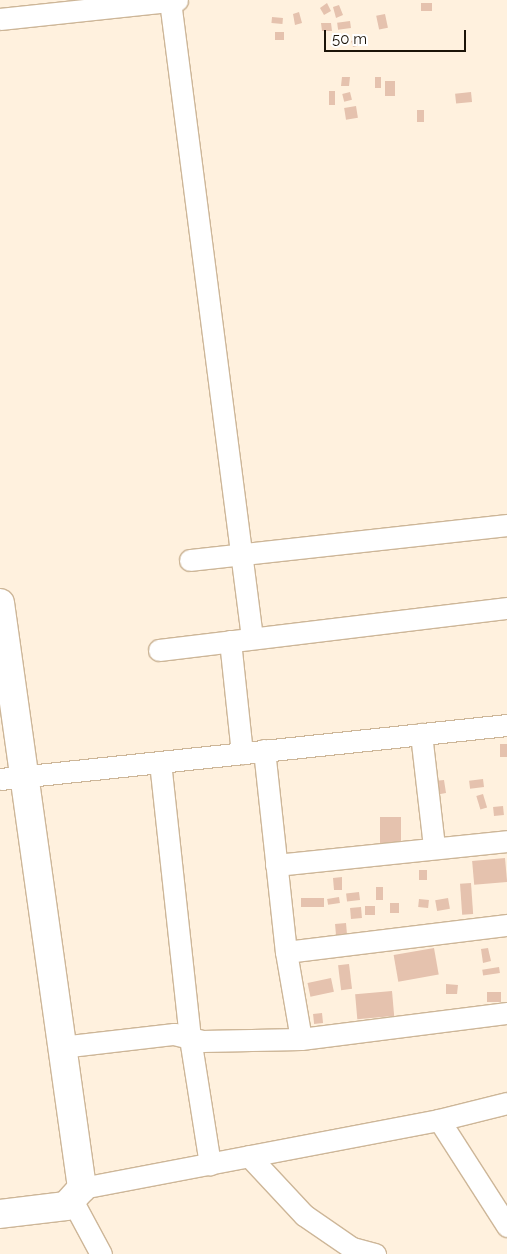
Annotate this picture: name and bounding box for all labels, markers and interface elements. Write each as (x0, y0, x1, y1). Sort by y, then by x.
scale bar (327, 20, 470, 52)
text: 50 m (332, 30, 367, 48)

